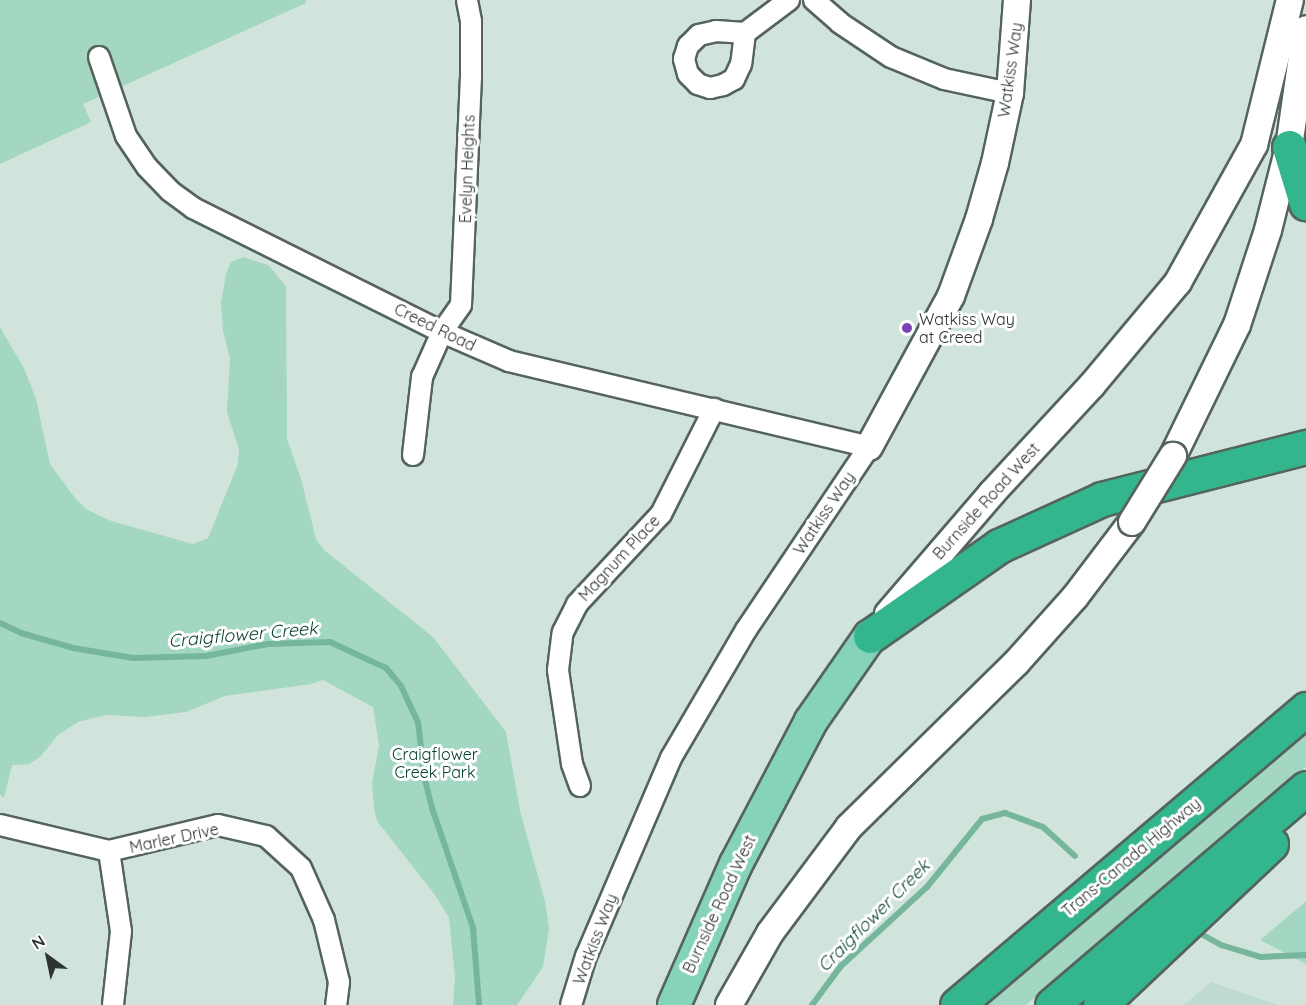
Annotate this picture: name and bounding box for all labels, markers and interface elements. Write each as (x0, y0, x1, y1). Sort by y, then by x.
street label: Watkiss Way (994, 21, 1026, 119)
street label: Evelyn Heights (456, 114, 478, 224)
street label: Creed Road (391, 299, 479, 355)
place label: Watkiss Way at Creed (919, 309, 1015, 347)
marker: Watkiss Way at Creed (900, 321, 914, 335)
street label: Burnside Road West (929, 439, 1043, 563)
street label: Watkiss Way (789, 468, 859, 558)
street label: Magnum Place (574, 511, 664, 605)
water label: Craigflower Creek (167, 618, 319, 652)
park label: Craigflower Creek Park (392, 744, 478, 782)
street label: Trans-Canada Highway (1058, 793, 1204, 921)
street label: Marler Drive (128, 819, 220, 857)
street label: Burnside Road West (679, 832, 759, 976)
water label: Craigflower Creek (813, 855, 935, 977)
street label: Watkiss Way (569, 891, 621, 987)
north arrow (18, 927, 78, 987)
text: N (28, 930, 49, 953)

